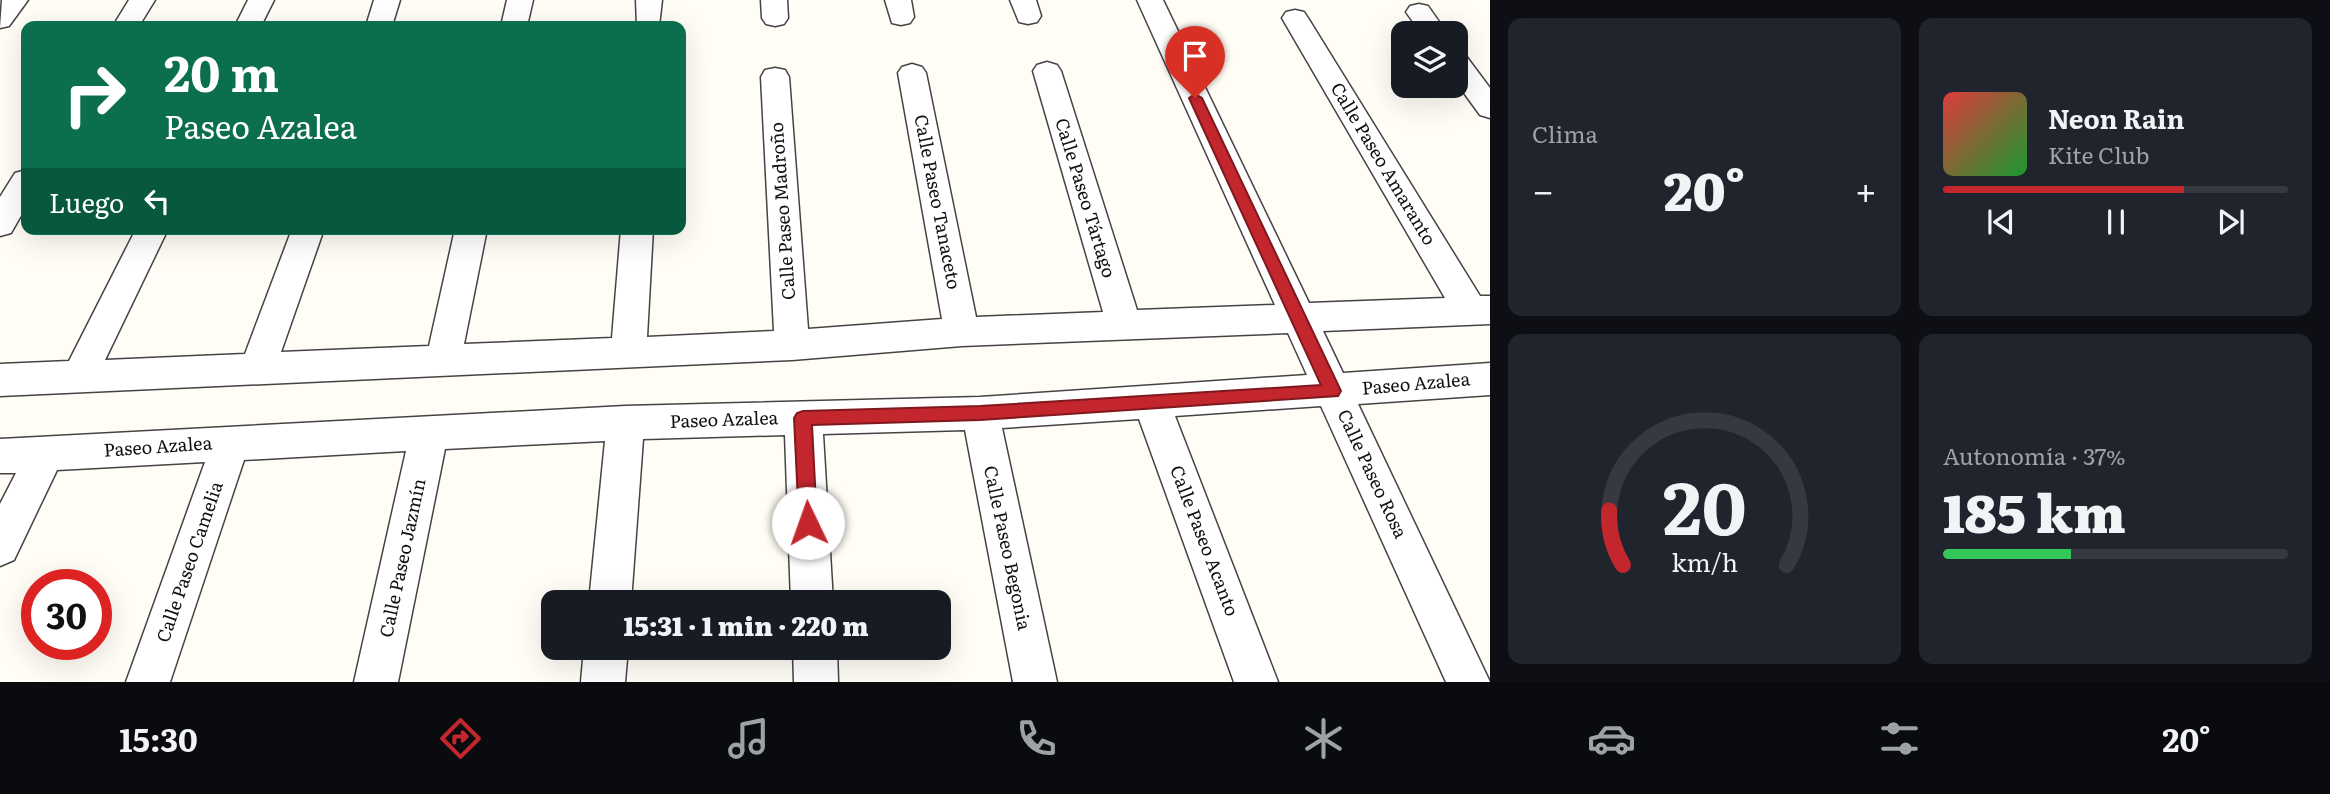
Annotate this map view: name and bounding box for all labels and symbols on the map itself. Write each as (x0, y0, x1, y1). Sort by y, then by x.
pin (1165, 26, 1225, 98)
street label: Calle Paseo Amaranto (1325, 77, 1444, 250)
street label: Calle Paseo Tanaceto (908, 112, 969, 291)
street label: Calle Paseo Tártago (1049, 114, 1124, 281)
street label: Calle Paseo Madroño (762, 121, 801, 301)
street label: Paseo Azalea (1361, 364, 1471, 401)
street label: Paseo Azalea (669, 403, 779, 434)
street label: Calle Paseo Rosa (1332, 404, 1415, 543)
street label: Paseo Azalea (103, 428, 213, 463)
street label: Calle Paseo Acanto (1164, 461, 1247, 620)
street label: Calle Paseo Begonia (978, 463, 1039, 633)
street label: Calle Paseo Jazmín (371, 476, 432, 640)
street label: Calle Paseo Camelia (148, 477, 229, 646)
position arrow (771, 486, 845, 560)
speed limit sign: 30 (21, 569, 112, 660)

